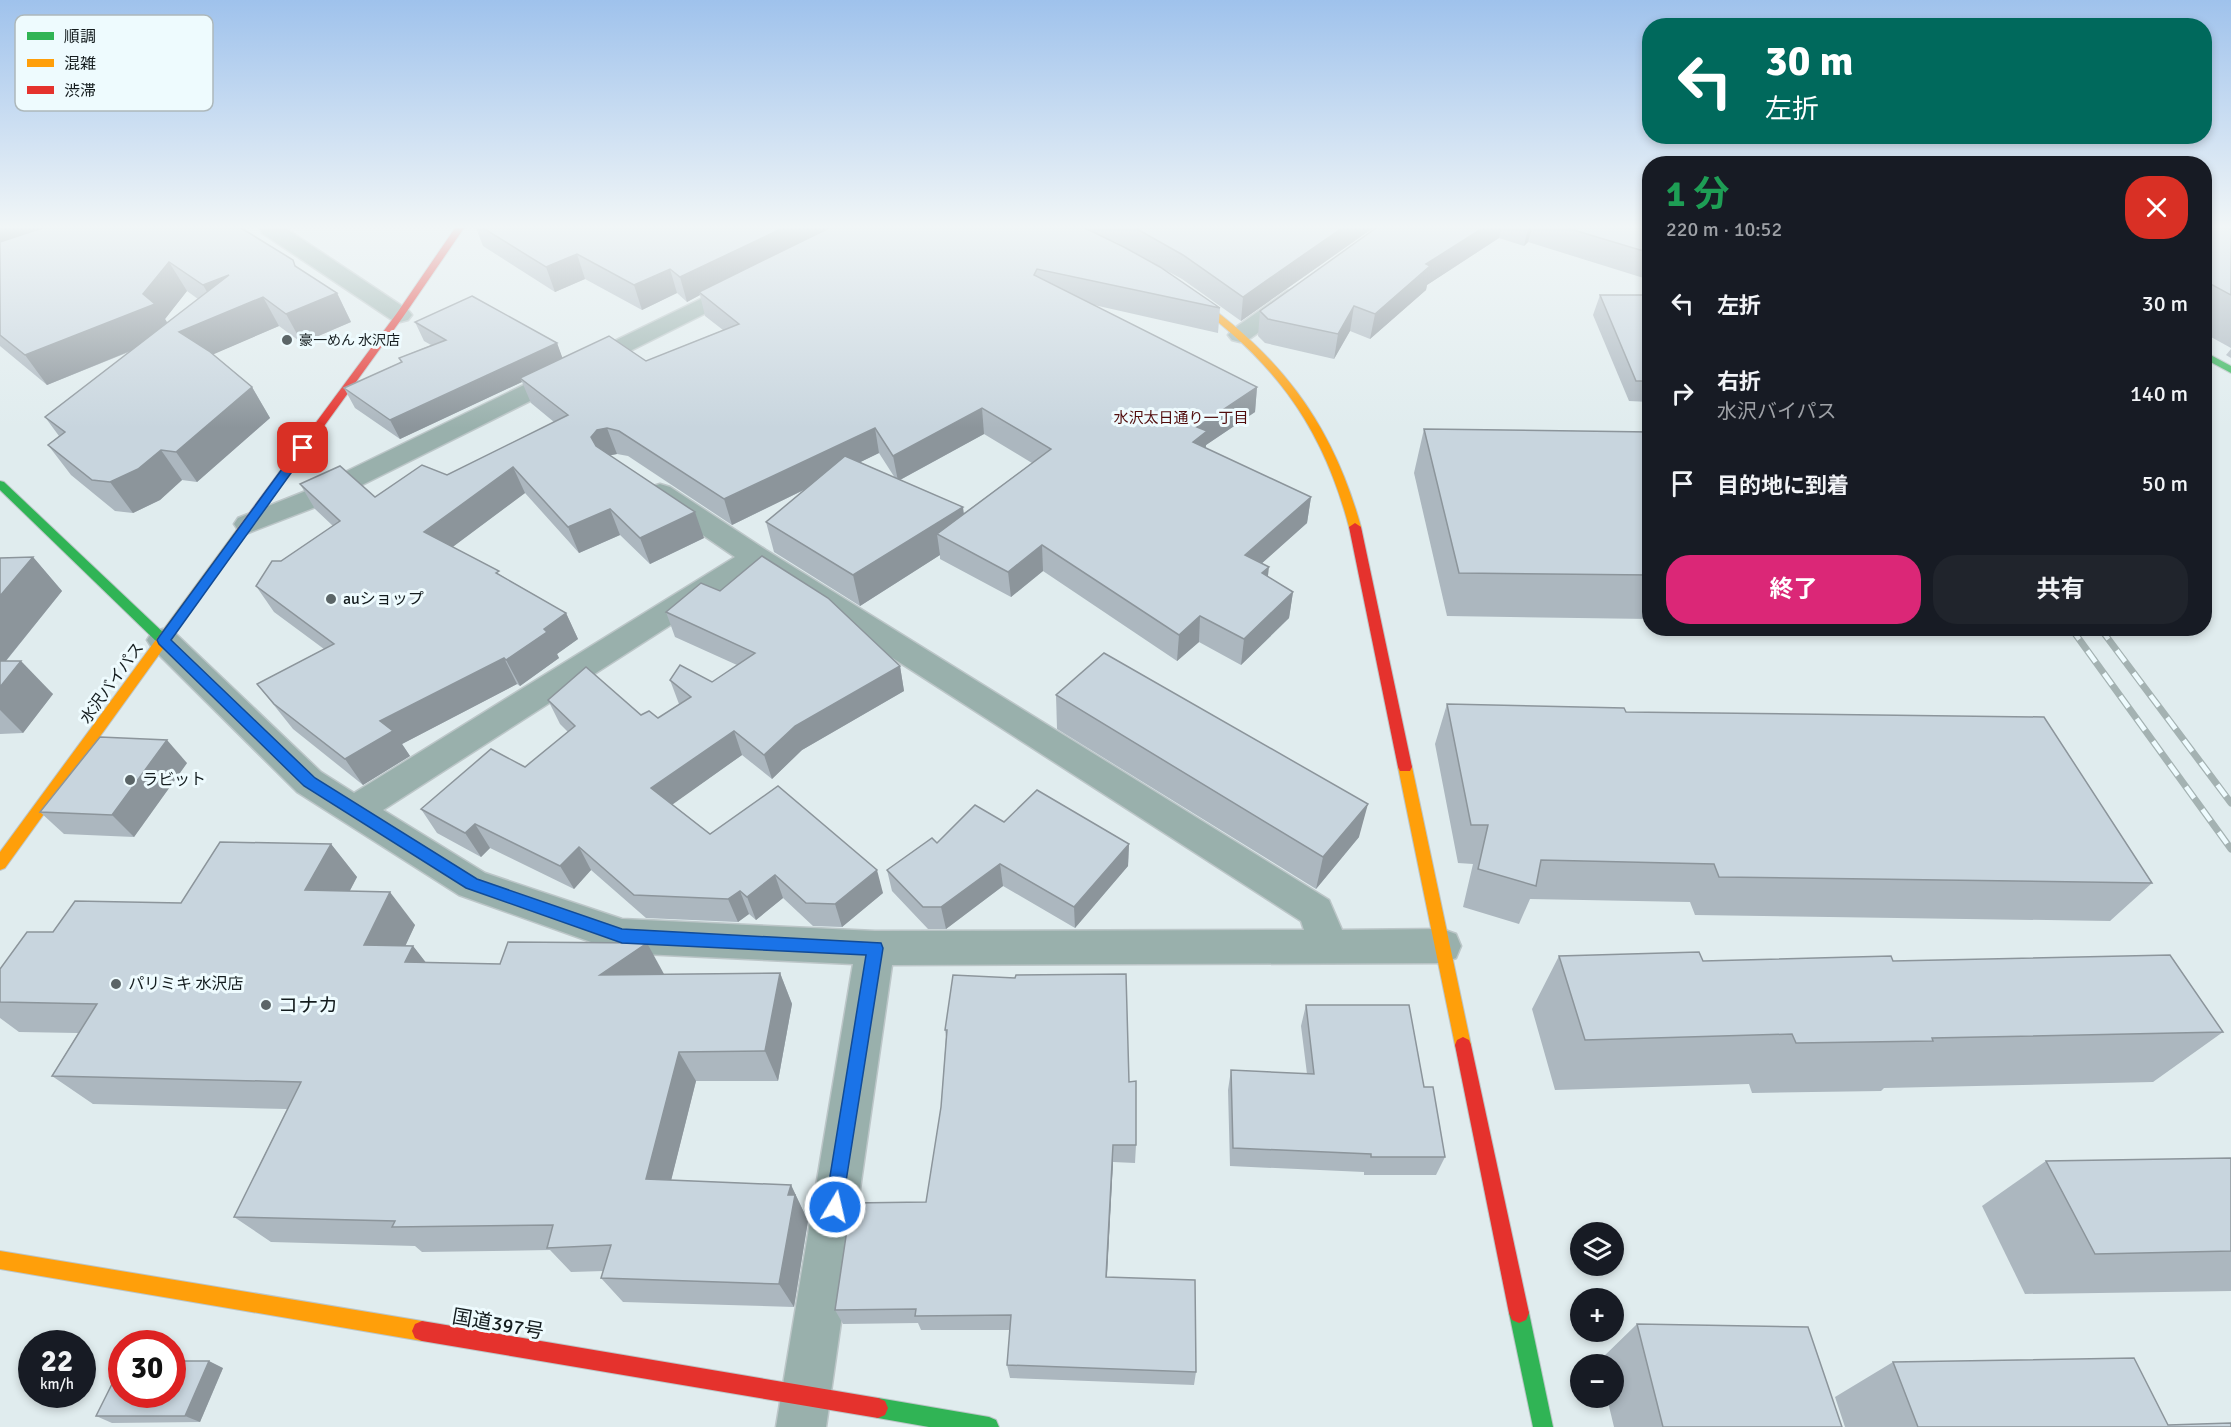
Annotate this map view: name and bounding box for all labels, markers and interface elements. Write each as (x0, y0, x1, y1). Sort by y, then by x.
legend (15, 15, 213, 111)
text: 順調 (64, 27, 96, 47)
text: 30 m (1765, 36, 1854, 87)
icon: left (1666, 42, 1744, 120)
text: 混雑 (64, 54, 96, 74)
text: 渋滞 (64, 81, 96, 101)
text: 左折 (1765, 93, 1819, 126)
text: 1 分 (1666, 172, 1729, 217)
button: close (2125, 176, 2188, 239)
text: 220 m · 10:52 (1666, 217, 1782, 242)
icon: left (1666, 287, 1699, 320)
text: 30 m (2142, 290, 2188, 317)
text: 左折 (1717, 292, 1761, 319)
place label: 豪一めん 水沢店 (299, 332, 400, 349)
marker: 豪一めん 水沢店 (280, 333, 294, 347)
text: 右折 (1717, 368, 1761, 395)
icon: right (1666, 377, 1699, 410)
text: 140 m (2130, 380, 2188, 407)
text: 水沢バイパス (1717, 399, 1837, 424)
district label: 水沢太日通り一丁目 (1113, 409, 1249, 427)
pin (277, 422, 328, 473)
icon: arrive (286, 431, 319, 464)
icon: arrive (1666, 467, 1699, 500)
text: 50 m (2142, 470, 2188, 497)
text: 目的地に到着 (1717, 472, 1849, 499)
button: 終了 (1666, 555, 1921, 624)
button: 共有 (1933, 555, 2188, 624)
place label: auショップ (343, 589, 424, 609)
marker: auショップ (324, 592, 338, 606)
street label: 水沢バイパス (76, 638, 148, 728)
place label: ラビット (142, 770, 206, 790)
marker: ラビット (123, 773, 137, 787)
place label: パリミキ 水沢店 (128, 974, 244, 994)
marker: パリミキ 水沢店 (109, 977, 123, 991)
place label: コナカ (278, 993, 338, 1018)
marker: コナカ (259, 998, 273, 1012)
position arrow (803, 1175, 867, 1239)
map controls (1570, 1222, 1624, 1408)
button: layers (1570, 1222, 1624, 1276)
button: + (1570, 1288, 1624, 1342)
street label: 国道397号 (450, 1304, 546, 1344)
speed limit sign: 30 (108, 1330, 186, 1408)
text: 22 (41, 1343, 73, 1380)
button: − (1570, 1354, 1624, 1408)
text: km/h (40, 1375, 74, 1393)

